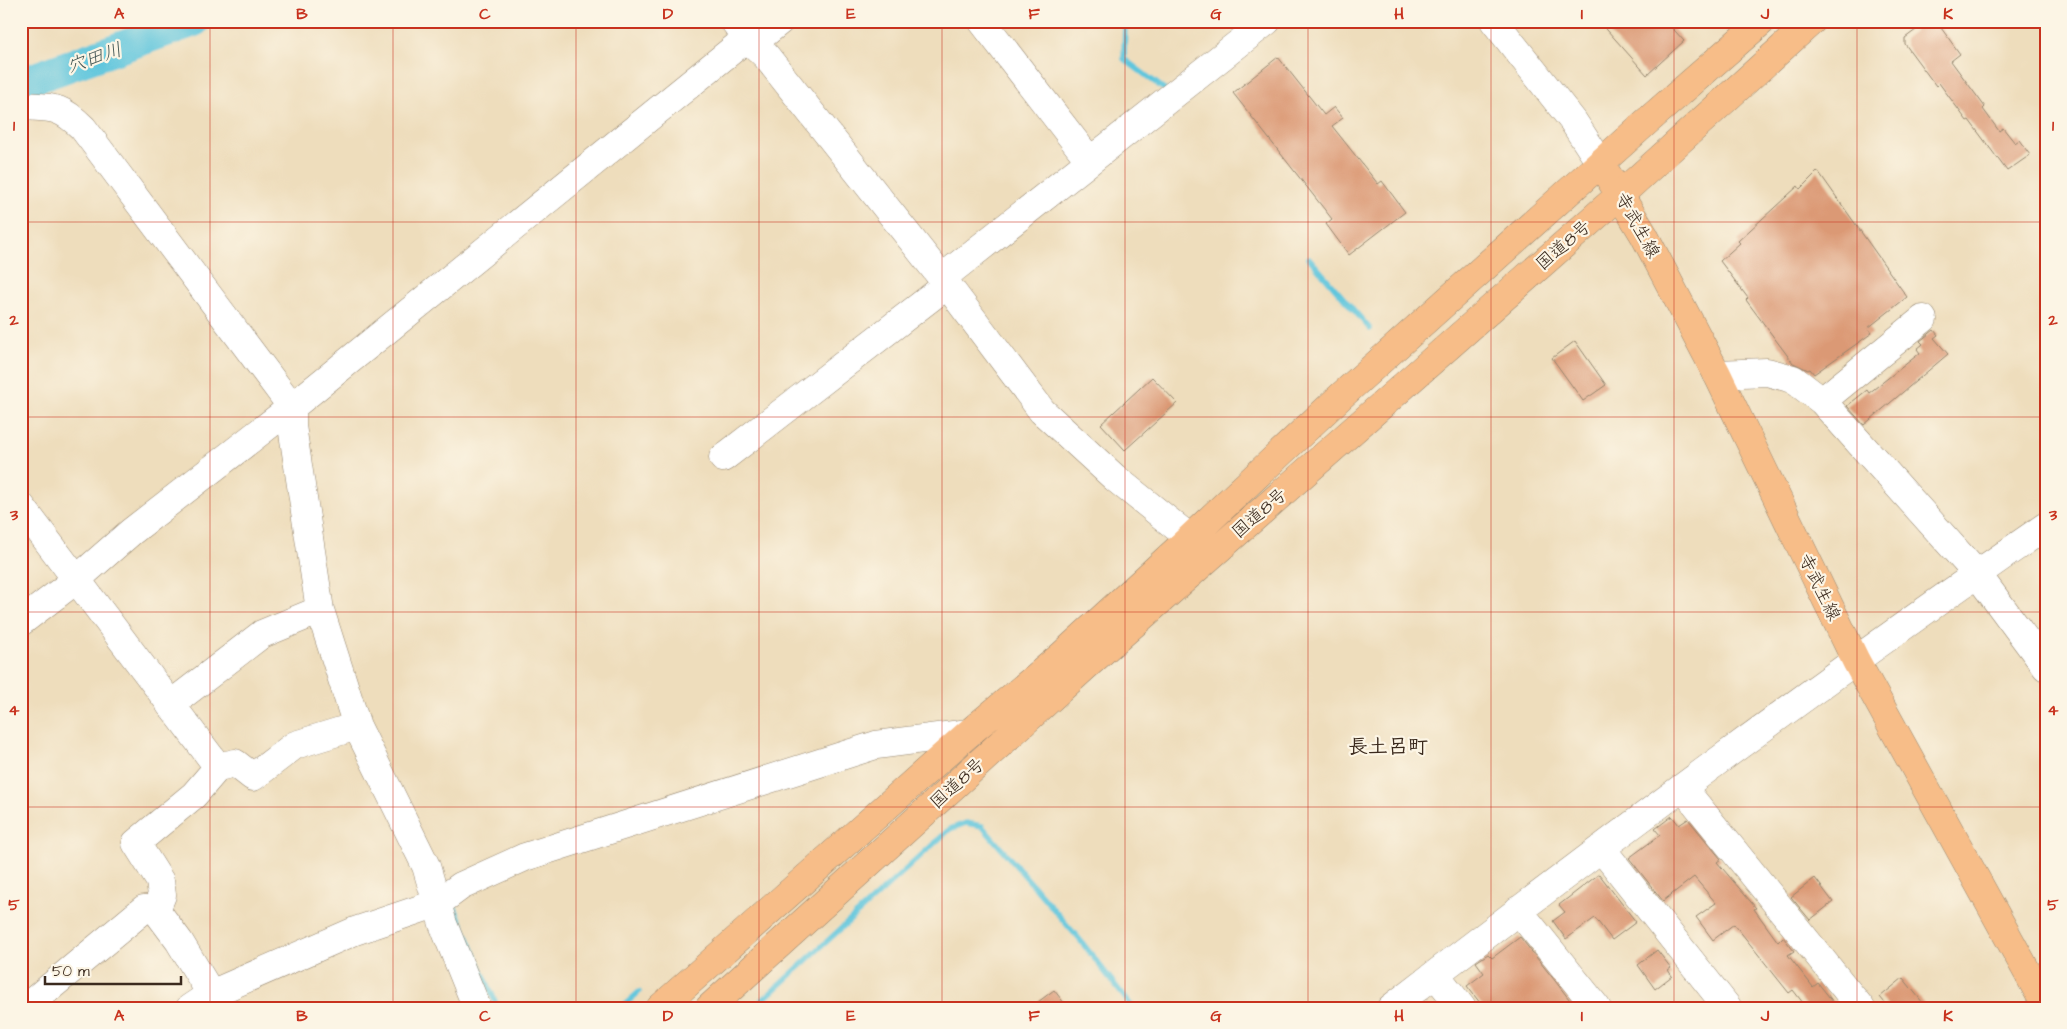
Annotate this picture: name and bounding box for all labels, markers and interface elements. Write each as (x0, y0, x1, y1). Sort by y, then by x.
text: A (114, 3, 125, 25)
text: B (296, 3, 308, 25)
text: C (479, 3, 491, 25)
text: D (663, 3, 674, 25)
text: E (846, 3, 856, 25)
text: F (1028, 3, 1040, 25)
text: G (1210, 3, 1222, 25)
text: H (1394, 3, 1404, 25)
text: I (1581, 3, 1583, 25)
text: J (1760, 3, 1770, 25)
text: K (1943, 3, 1953, 25)
water label: 穴田川 (63, 36, 126, 80)
text: 1 (13, 115, 16, 137)
text: 1 (2052, 115, 2055, 137)
street label: 寺武生線 (1609, 188, 1666, 263)
street label: 国道8号 (1530, 214, 1596, 276)
text: 2 (8, 309, 19, 331)
text: 2 (2047, 309, 2058, 331)
street label: 国道8号 (1226, 482, 1292, 544)
text: 3 (9, 504, 19, 526)
text: 3 (2048, 504, 2058, 526)
street label: 寺武生線 (1793, 549, 1847, 625)
text: 4 (9, 699, 20, 721)
text: 4 (2048, 699, 2059, 721)
district label: 長土呂町 (1348, 733, 1428, 761)
street label: 国道8号 (925, 752, 990, 815)
text: 5 (8, 894, 20, 916)
text: 5 (2047, 894, 2059, 916)
scale bar (45, 954, 181, 986)
text: 50 m (52, 961, 90, 982)
text: A (114, 1005, 125, 1027)
text: B (296, 1005, 308, 1027)
text: C (479, 1005, 491, 1027)
text: D (663, 1005, 674, 1027)
text: E (846, 1005, 856, 1027)
text: F (1028, 1005, 1040, 1027)
text: G (1210, 1005, 1222, 1027)
text: H (1394, 1005, 1404, 1027)
text: I (1581, 1005, 1583, 1027)
text: J (1760, 1005, 1770, 1027)
text: K (1943, 1005, 1953, 1027)

